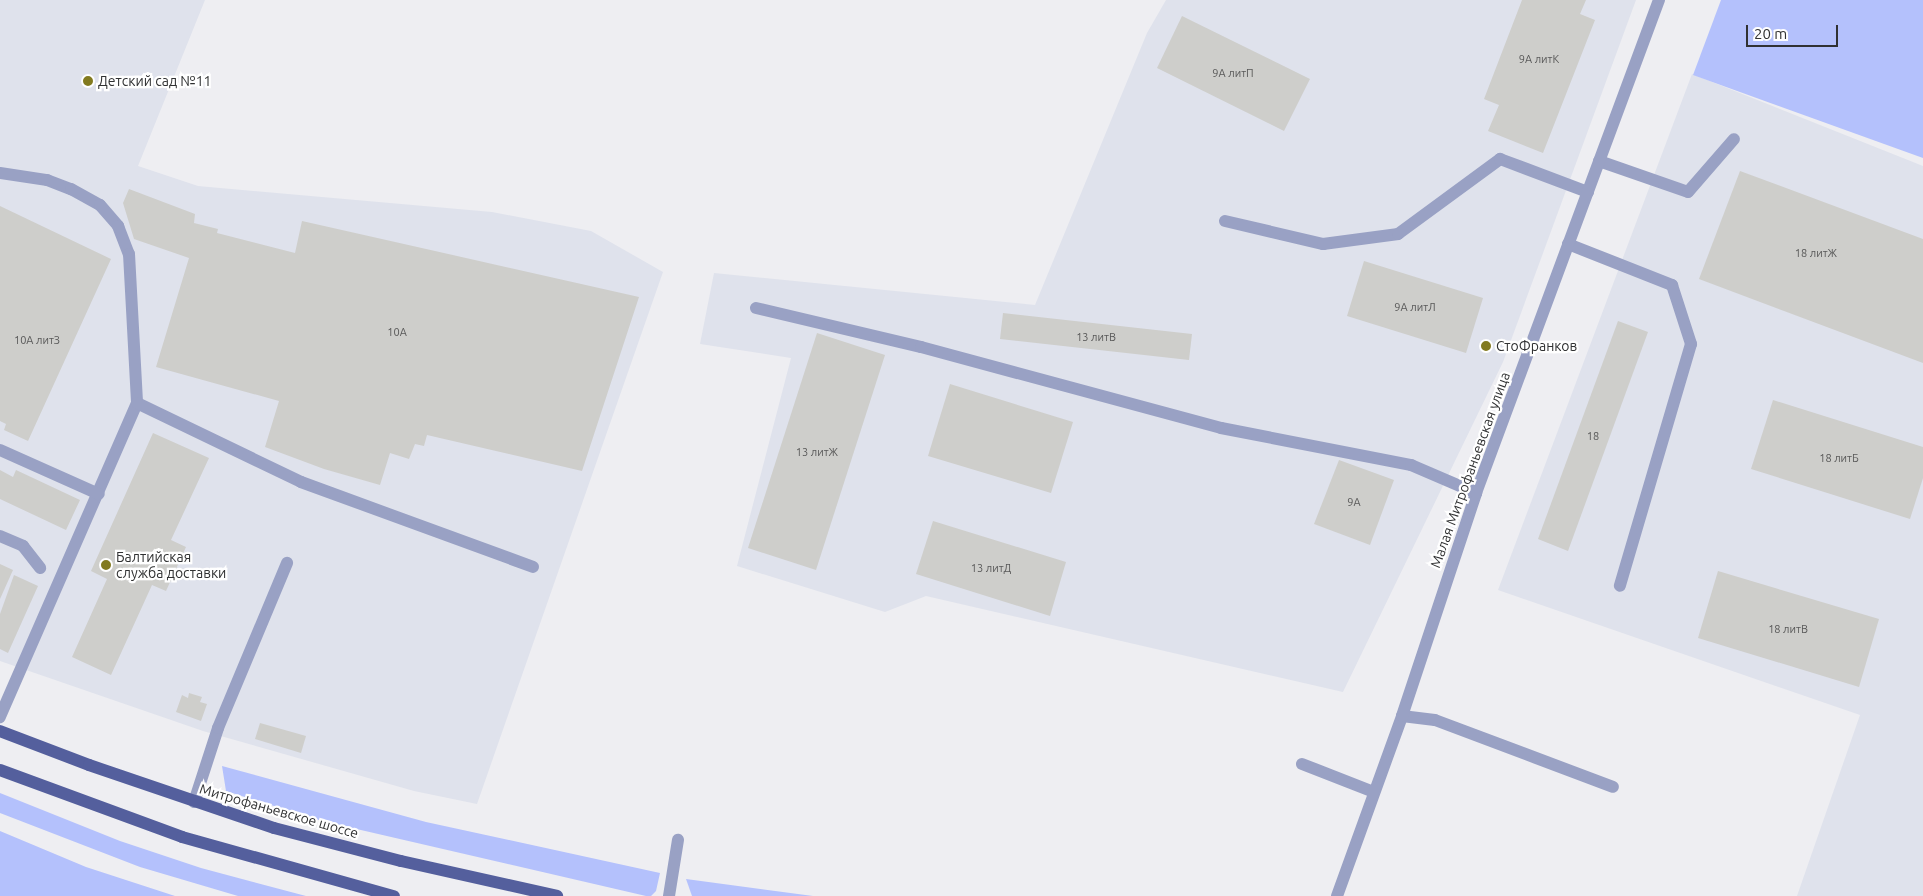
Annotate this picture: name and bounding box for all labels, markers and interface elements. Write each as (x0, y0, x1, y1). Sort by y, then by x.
scale bar (1748, 15, 1840, 47)
text: 20 m (1754, 25, 1787, 42)
house number: 9А литК (1519, 52, 1559, 66)
house number: 9А литП (1212, 66, 1254, 80)
place label: Детский сад №11 (98, 73, 212, 89)
marker: Детский сад №11 (82, 75, 94, 87)
house number: 18 литЖ (1795, 246, 1837, 260)
house number: 9А литЛ (1394, 300, 1436, 314)
house number: 10А (387, 325, 407, 339)
house number: 13 литВ (1076, 330, 1116, 344)
house number: 10А литЗ (14, 333, 60, 347)
place label: СтоФранков (1496, 338, 1577, 354)
marker: СтоФранков (1480, 340, 1492, 352)
street label: Малая Митрофаньевская улица (1427, 370, 1513, 570)
house number: 18 (1587, 429, 1599, 443)
house number: 13 литЖ (796, 445, 838, 459)
house number: 18 литБ (1819, 451, 1859, 465)
house number: 9А (1347, 495, 1361, 509)
place label: Балтийская служба доставки (116, 549, 226, 582)
marker: Балтийская служба доставки (100, 559, 112, 571)
house number: 13 литД (971, 561, 1011, 575)
house number: 18 литВ (1768, 622, 1808, 636)
street label: Митрофаньевское шоссе (198, 780, 360, 842)

